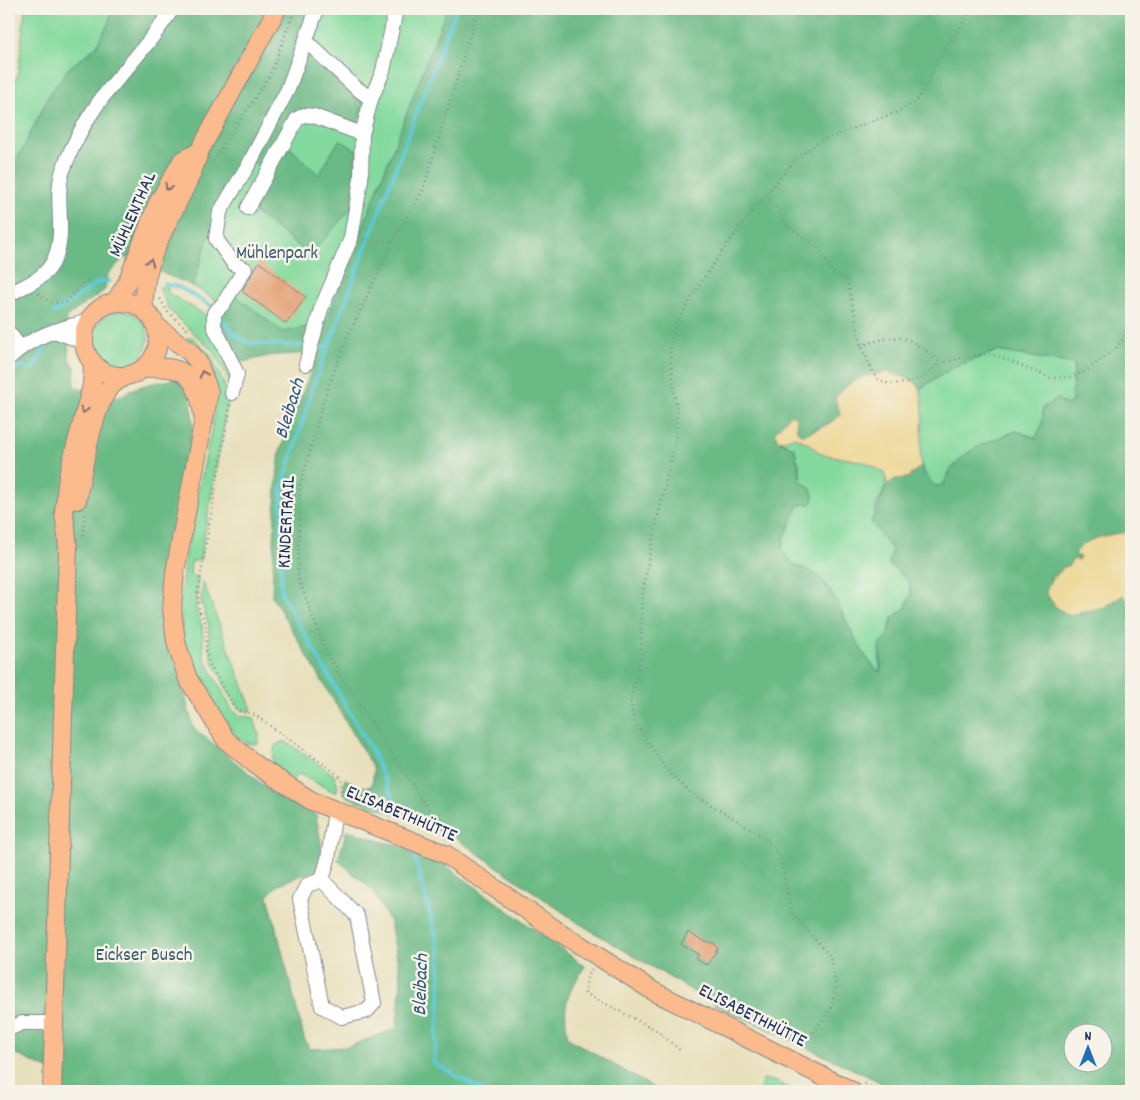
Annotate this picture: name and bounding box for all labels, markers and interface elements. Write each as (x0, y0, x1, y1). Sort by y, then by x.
street label: MÜHLENTHAL (103, 168, 165, 262)
one-way arrow (164, 181, 174, 190)
park label: Mühlenpark (236, 241, 318, 268)
one-way arrow (144, 258, 154, 267)
one-way arrow (199, 370, 210, 379)
water label: Bleibach (269, 374, 314, 443)
one-way arrow (80, 405, 90, 414)
street label: KINDERTRAIL (272, 475, 304, 569)
street label: ELISABETHHÜTTE (341, 779, 461, 851)
park label: Eickser Busch (96, 943, 192, 970)
water label: Bleibach (407, 953, 437, 1016)
street label: ELISABETHHÜTTE (693, 978, 811, 1056)
north arrow (1062, 1022, 1112, 1072)
text: N (1085, 1027, 1092, 1047)

